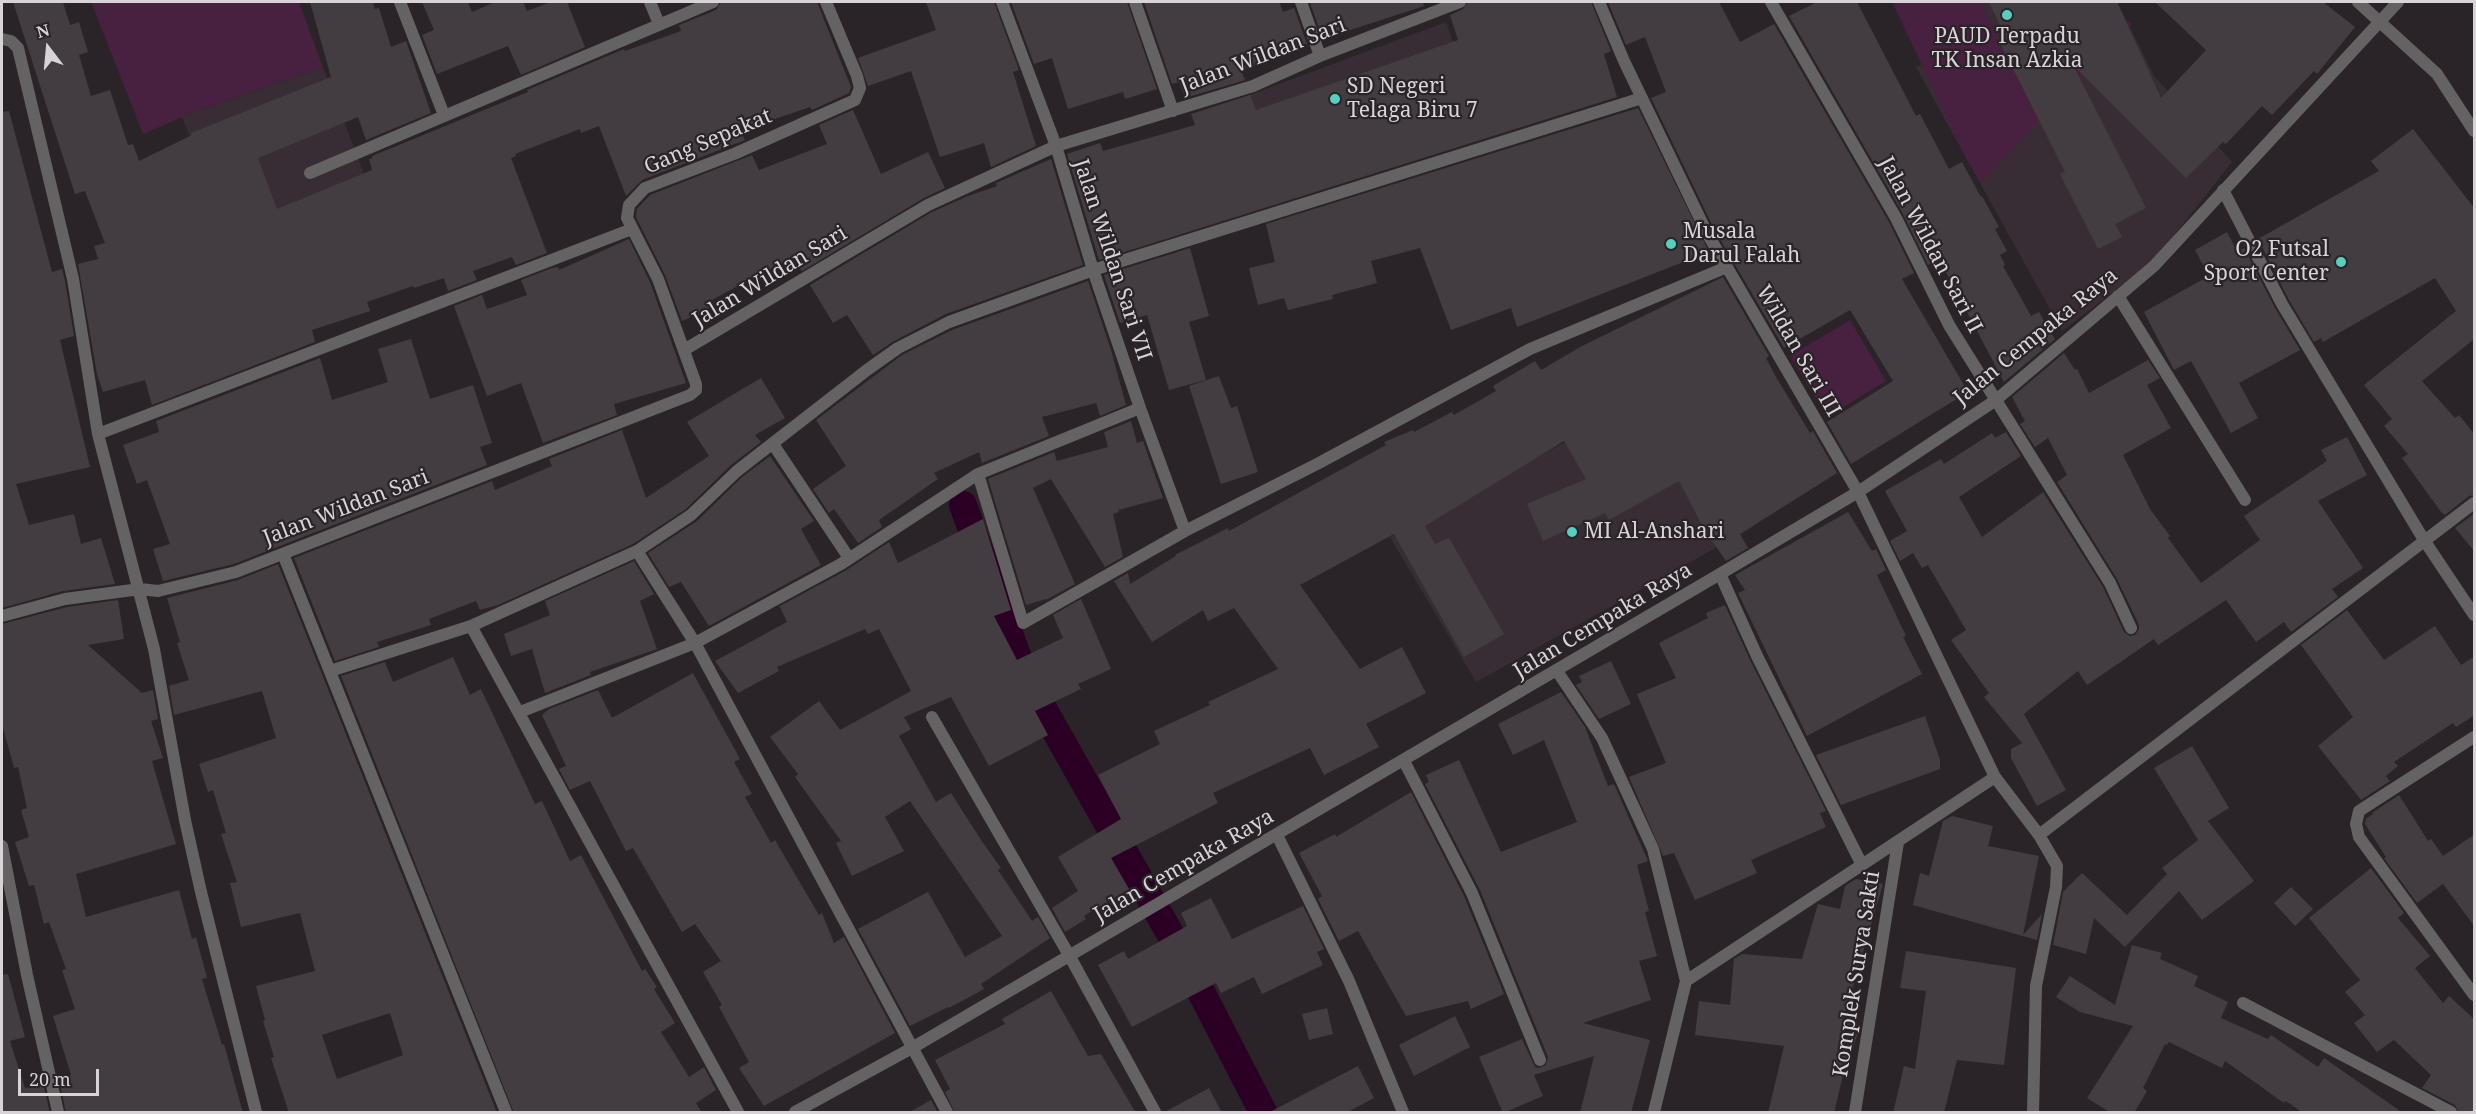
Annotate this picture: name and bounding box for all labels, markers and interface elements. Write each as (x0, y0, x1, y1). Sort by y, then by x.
marker: PAUD Terpadu TK Insan Azkia (2000, 8, 2014, 22)
street label: Jalan Wildan Sari (1177, 13, 1349, 99)
north arrow (18, 18, 78, 78)
text: N (34, 18, 52, 43)
place label: PAUD Terpadu TK Insan Azkia (1932, 24, 2082, 74)
place label: SD Negeri Telaga Biru 7 (1347, 74, 1478, 124)
marker: SD Negeri Telaga Biru 7 (1328, 92, 1342, 106)
street label: Gang Sepakat (640, 104, 776, 180)
street label: Jalan Wildan Sari II (1873, 152, 1987, 338)
street label: Jalan Wildan Sari VII (1067, 156, 1157, 364)
place label: Musala Darul Falah (1683, 219, 1800, 269)
street label: Jalan Wildan Sari (688, 221, 852, 333)
marker: Musala Darul Falah (1664, 237, 1678, 251)
place label: O2 Futsal Sport Center (2204, 237, 2329, 287)
marker: O2 Futsal Sport Center (2334, 255, 2348, 269)
street label: Jalan Cempaka Raya (1949, 263, 2123, 411)
street label: Wildan Sari III (1750, 281, 1846, 421)
street label: Jalan Wildan Sari (260, 465, 432, 551)
place label: MI Al-Anshari (1584, 519, 1724, 545)
marker: MI Al-Anshari (1565, 525, 1579, 539)
street label: Jalan Cempaka Raya (1509, 558, 1697, 684)
street label: Jalan Cempaka Raya (1089, 804, 1279, 928)
street label: Komplek Surya Sakti (1828, 869, 1886, 1079)
scale bar (21, 1057, 102, 1095)
text: 20 m (29, 1067, 71, 1091)

